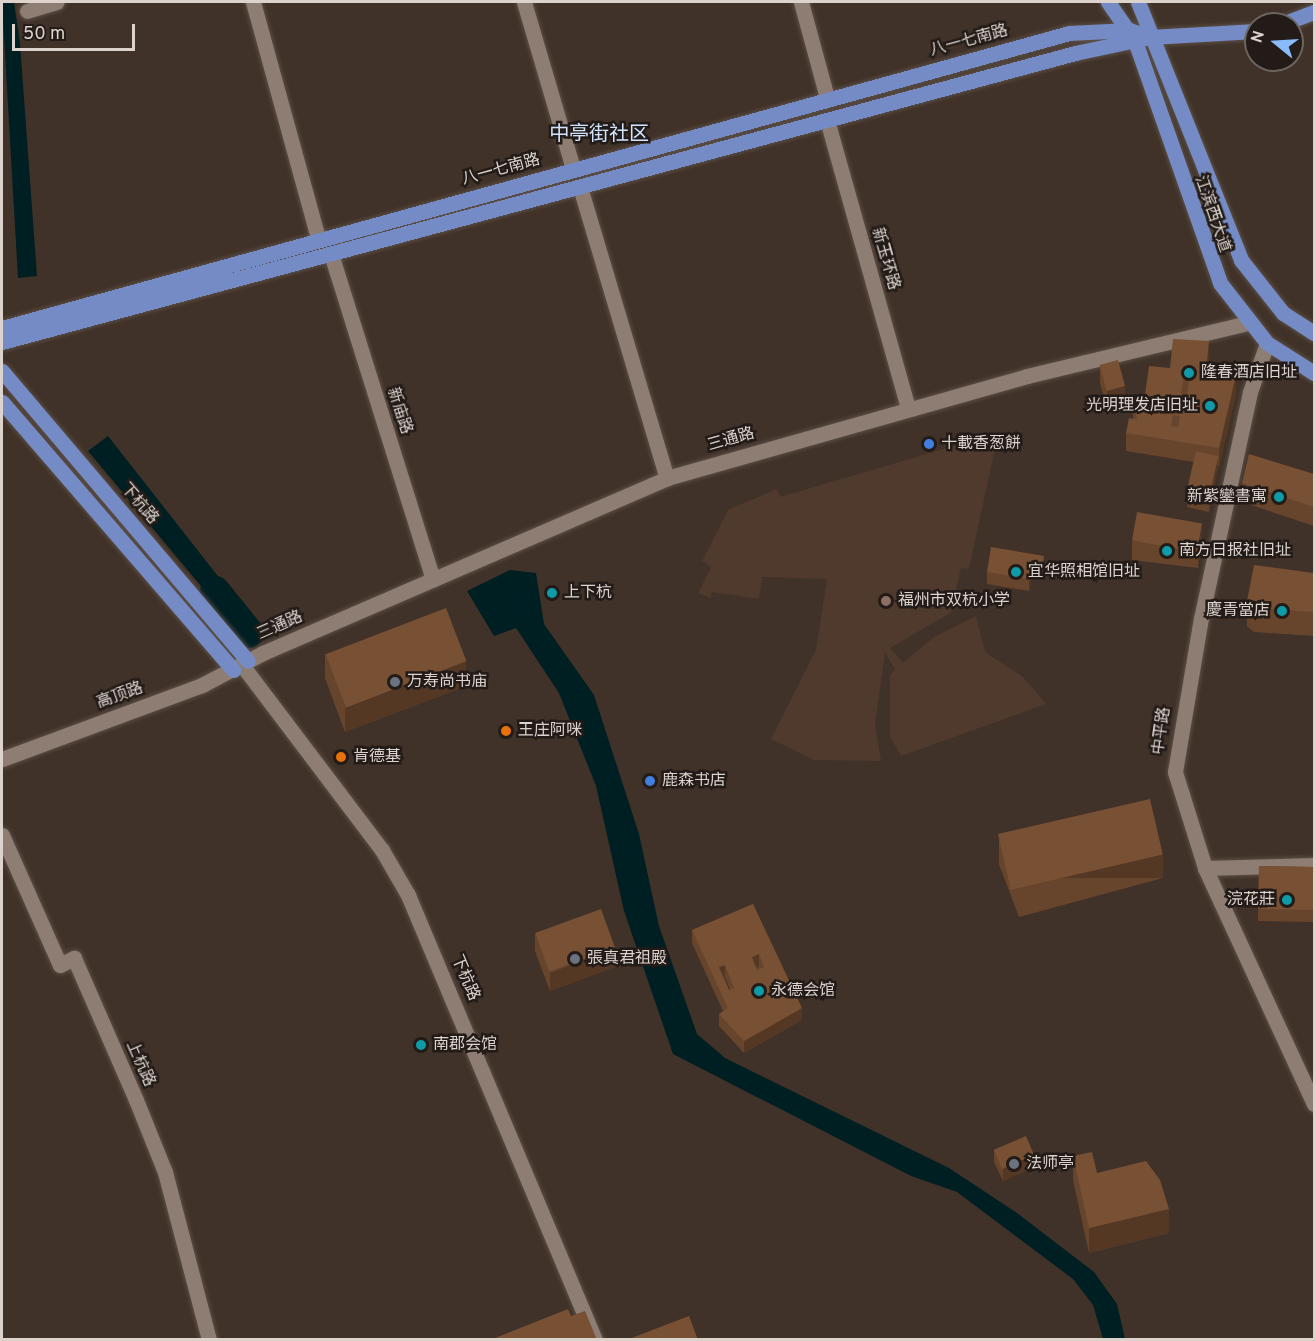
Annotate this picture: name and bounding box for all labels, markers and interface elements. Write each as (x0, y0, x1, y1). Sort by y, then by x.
scale bar (15, 12, 138, 50)
north arrow (1244, 12, 1304, 72)
street label: 八一七南路 (928, 21, 1010, 61)
text: 50 m (23, 23, 65, 46)
text: N (1247, 28, 1270, 46)
district label: 中亭街社区 (549, 123, 649, 147)
street label: 八一七南路 (460, 150, 542, 190)
street label: 江滨西大道 (1190, 173, 1234, 255)
street label: 新玉环路 (867, 226, 903, 292)
place label: 隆春酒店旧址 (1201, 363, 1297, 383)
marker: 隆春酒店旧址 (1182, 366, 1196, 380)
street label: 新庙路 (382, 385, 416, 437)
place label: 光明理发店旧址 (1086, 396, 1198, 416)
marker: 光明理发店旧址 (1203, 399, 1217, 413)
street label: 三通路 (705, 424, 757, 456)
place label: 十載香葱餅 (941, 434, 1021, 454)
marker: 十載香葱餅 (922, 437, 936, 451)
street label: 下杭路 (116, 480, 162, 528)
place label: 新紫鑾書寓 (1187, 487, 1267, 507)
marker: 新紫鑾書寓 (1272, 490, 1286, 504)
place label: 南方日报社旧址 (1179, 541, 1291, 561)
marker: 南方日报社旧址 (1160, 544, 1174, 558)
place label: 宜华照相馆旧址 (1028, 562, 1140, 582)
marker: 宜华照相馆旧址 (1009, 565, 1023, 579)
place label: 上下杭 (564, 583, 612, 603)
marker: 上下杭 (545, 586, 559, 600)
place label: 福州市双杭小学 (898, 591, 1010, 611)
marker: 福州市双杭小学 (879, 594, 893, 608)
place label: 慶青當店 (1206, 601, 1270, 621)
marker: 慶青當店 (1275, 604, 1289, 618)
street label: 三通路 (254, 607, 306, 645)
place label: 万寿尚书庙 (407, 672, 487, 692)
marker: 万寿尚书庙 (388, 675, 402, 689)
street label: 高顶路 (94, 679, 146, 713)
street label: 中平路 (1149, 706, 1175, 756)
place label: 王庄阿咪 (518, 721, 582, 741)
marker: 王庄阿咪 (499, 724, 513, 738)
place label: 肯德基 (353, 747, 401, 767)
marker: 肯德基 (334, 750, 348, 764)
place label: 鹿森书店 (662, 771, 726, 791)
marker: 鹿森书店 (643, 774, 657, 788)
place label: 浣花莊 (1227, 890, 1275, 910)
marker: 浣花莊 (1280, 893, 1294, 907)
place label: 張真君祖殿 (587, 949, 667, 969)
street label: 下杭路 (447, 952, 483, 1004)
marker: 張真君祖殿 (568, 952, 582, 966)
place label: 永德会馆 (771, 981, 835, 1001)
marker: 永德会馆 (752, 984, 766, 998)
place label: 南郡会馆 (433, 1035, 497, 1055)
street label: 上杭路 (121, 1038, 159, 1090)
marker: 南郡会馆 (414, 1038, 428, 1052)
place label: 法师亭 (1026, 1154, 1074, 1174)
marker: 法师亭 (1007, 1157, 1021, 1171)

